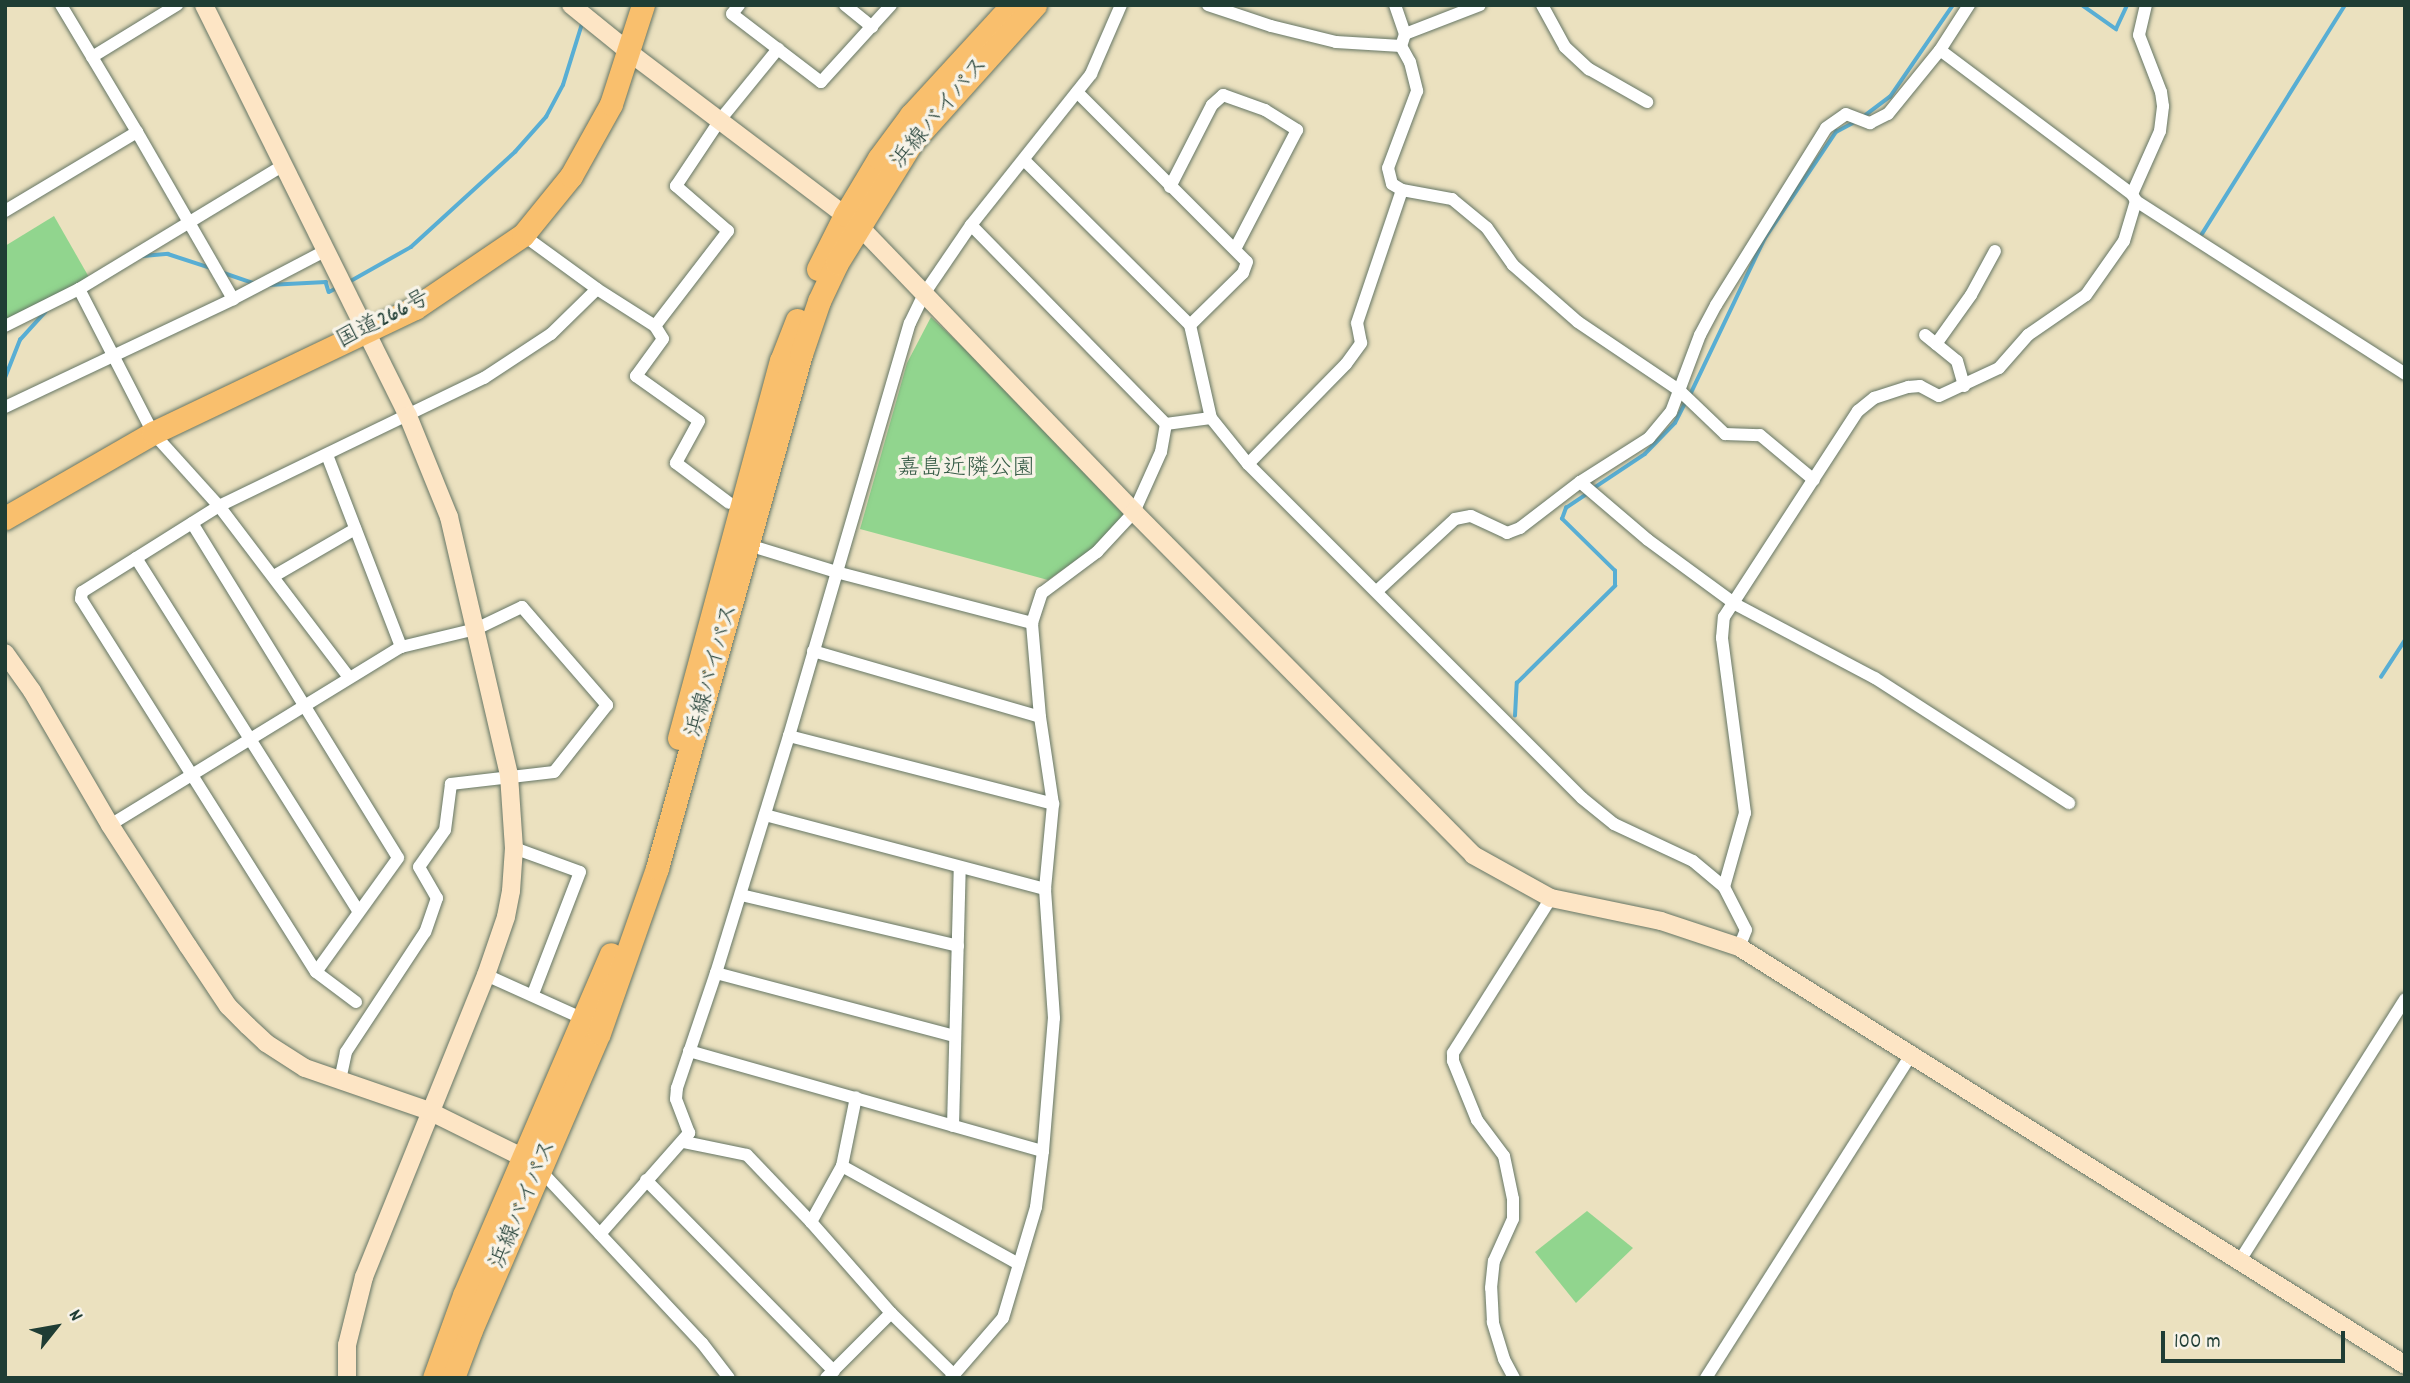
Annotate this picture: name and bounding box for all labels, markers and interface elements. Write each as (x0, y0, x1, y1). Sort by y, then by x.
street label: 浜線バイパス (886, 52, 996, 176)
street label: 国道266号 (332, 286, 436, 356)
park label: 嘉島近隣公園 (897, 456, 1035, 484)
street label: 浜線バイパス (682, 601, 746, 741)
street label: 浜線バイパス (485, 1136, 565, 1274)
north arrow (21, 1292, 91, 1362)
text: N (60, 1305, 88, 1327)
scale bar (2165, 1316, 2349, 1360)
text: 100 m (2174, 1328, 2221, 1358)

